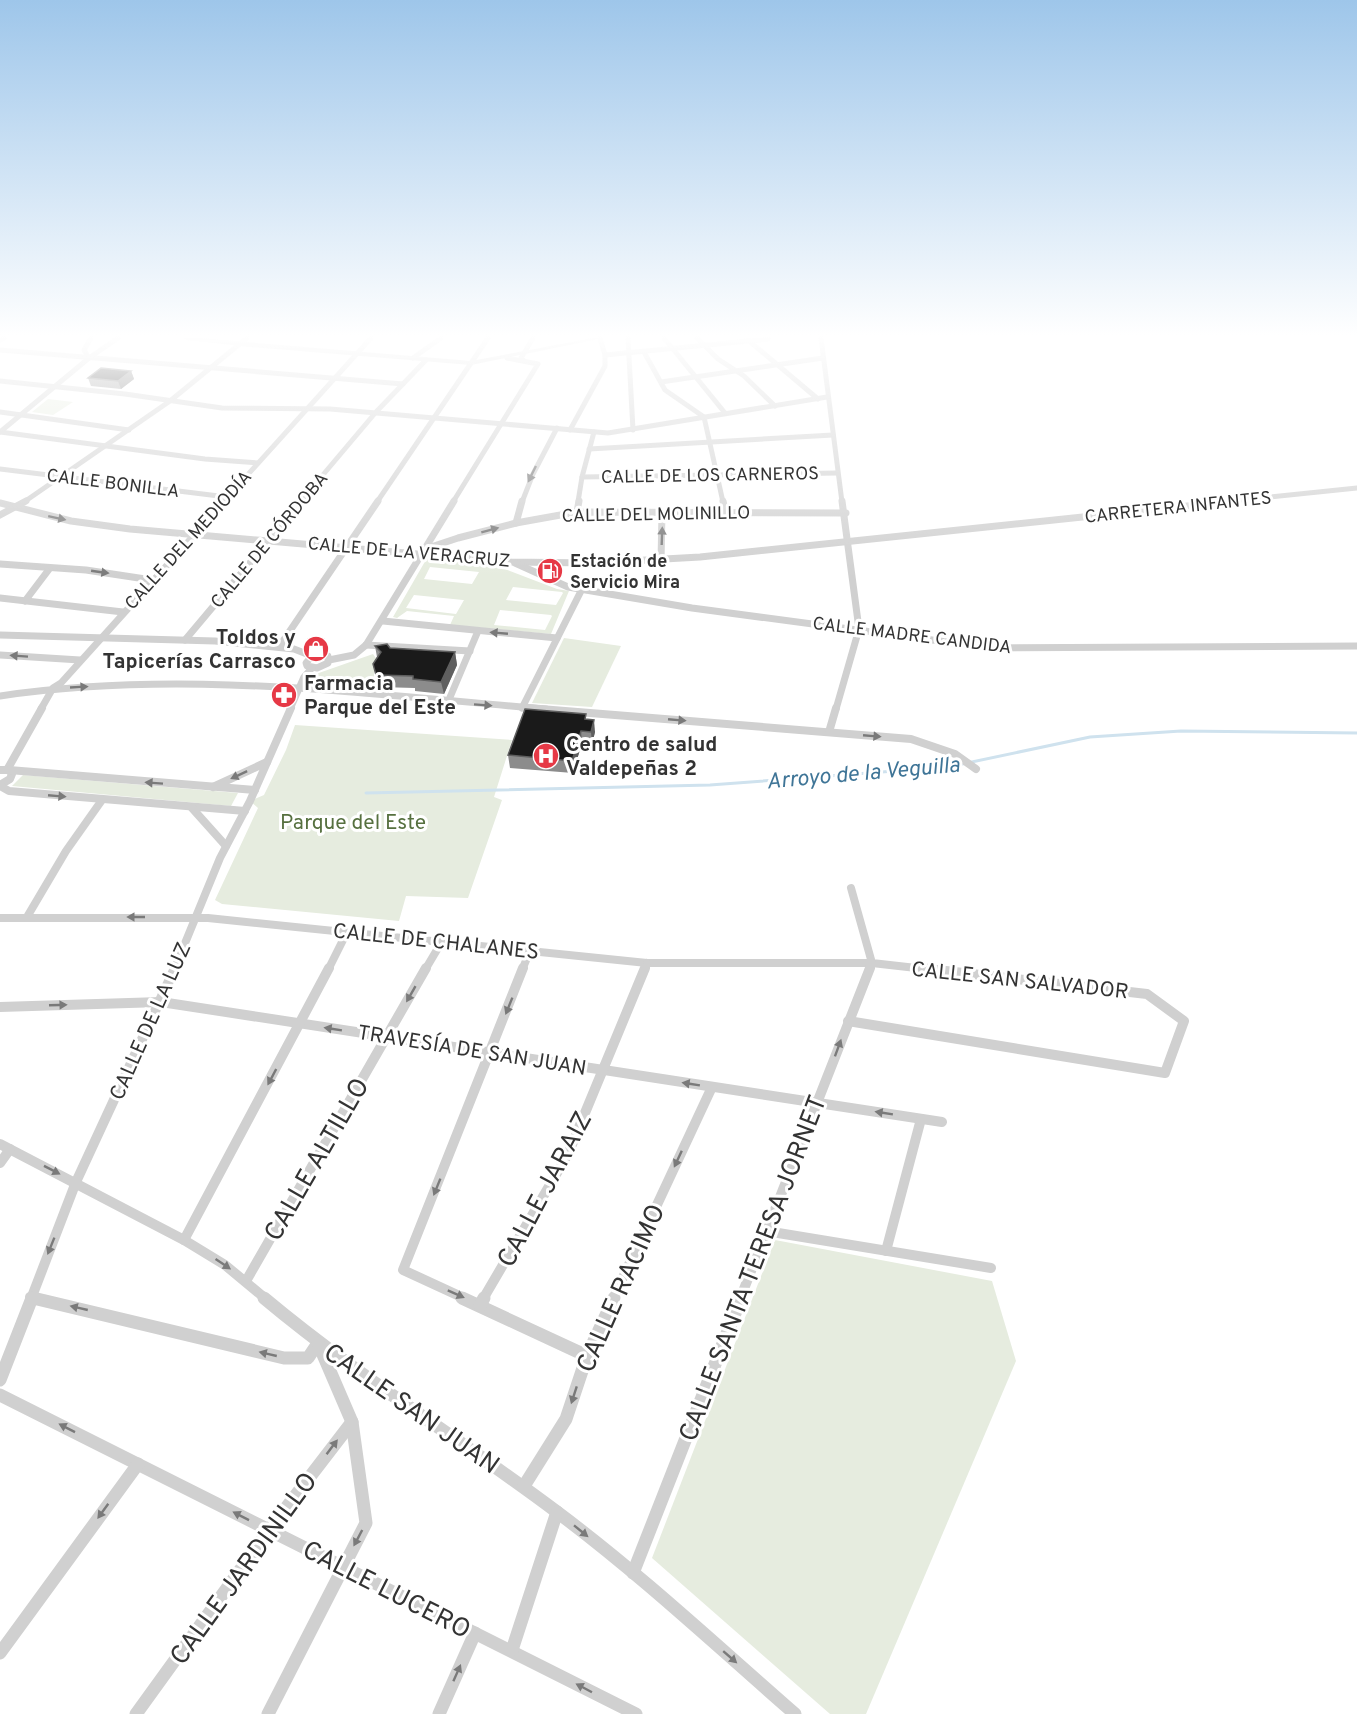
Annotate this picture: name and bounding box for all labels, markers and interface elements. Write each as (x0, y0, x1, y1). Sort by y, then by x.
street label: CALLE DE LOS CARNEROS (601, 463, 819, 490)
street label: CALLE BONILLA (45, 465, 180, 504)
street label: CALLE DEL MEDIODÍA (119, 465, 258, 615)
one-way arrow (527, 465, 536, 482)
street label: CALLE DE CÓRDOBA (205, 467, 334, 614)
street label: CARRETERA INFANTES (1083, 487, 1273, 530)
street label: CALLE DEL MOLINILLO (562, 502, 751, 529)
one-way arrow (47, 514, 66, 523)
one-way arrow (481, 524, 499, 534)
one-way arrow (657, 527, 666, 546)
street label: CALLE DE LA VERACRUZ (307, 533, 511, 574)
place label: Estación de Servicio Mira (570, 551, 680, 595)
fuel station icon: Estación de Servicio Mira (535, 556, 565, 586)
one-way arrow (91, 567, 110, 576)
street label: CALLE MADRE CANDIDA (811, 613, 1013, 660)
place label: Toldos y Tapicerías Carrasco (102, 625, 296, 676)
one-way arrow (490, 628, 509, 638)
shop icon: Toldos y Tapicerías Carrasco (301, 634, 331, 664)
one-way arrow (9, 652, 28, 661)
place label: Farmacia Parque del Este (304, 671, 456, 722)
pharmacy icon: Farmacia Parque del Este (269, 680, 299, 710)
one-way arrow (69, 683, 88, 692)
one-way arrow (474, 700, 493, 710)
one-way arrow (668, 715, 687, 725)
one-way arrow (862, 731, 881, 741)
place label: Centro de salud Valdepeñas 2 (566, 732, 717, 783)
hospital icon: Centro de salud Valdepeñas 2 (531, 741, 561, 771)
water label: Arroyo de la Veguilla (765, 753, 962, 796)
one-way arrow (231, 770, 248, 779)
one-way arrow (144, 778, 163, 788)
one-way arrow (48, 791, 67, 801)
park label: Parque del Este (280, 810, 426, 837)
one-way arrow (126, 912, 145, 922)
street label: CALLE DE CHALANES (332, 918, 540, 967)
street label: CALLE DE LA LUZ (104, 939, 198, 1105)
street label: CALLE SAN SALVADOR (910, 957, 1130, 1006)
one-way arrow (406, 986, 417, 1002)
one-way arrow (504, 997, 514, 1015)
one-way arrow (49, 1001, 68, 1010)
street label: TRAVESÍA DE SAN JUAN (355, 1019, 588, 1083)
one-way arrow (323, 1024, 342, 1033)
one-way arrow (833, 1039, 843, 1057)
one-way arrow (267, 1069, 277, 1086)
street label: CALLE ALTILLO (258, 1073, 378, 1248)
one-way arrow (682, 1079, 701, 1088)
street label: CALLE SANTA TERESA JORNET (673, 1091, 836, 1447)
street label: CALLE JARAIZ (491, 1107, 601, 1274)
one-way arrow (874, 1109, 893, 1118)
one-way arrow (674, 1151, 683, 1168)
one-way arrow (44, 1165, 61, 1175)
one-way arrow (431, 1178, 441, 1196)
street label: CALLE RACIMO (570, 1200, 674, 1378)
one-way arrow (45, 1238, 55, 1256)
one-way arrow (215, 1258, 231, 1269)
one-way arrow (448, 1289, 466, 1299)
one-way arrow (69, 1303, 88, 1313)
street label: CALLE SAN JUAN (316, 1337, 505, 1483)
one-way arrow (259, 1348, 277, 1358)
one-way arrow (568, 1386, 578, 1404)
one-way arrow (58, 1424, 75, 1433)
one-way arrow (326, 1440, 338, 1455)
street label: CALLE JARDINILLO (164, 1467, 326, 1672)
one-way arrow (97, 1503, 109, 1519)
one-way arrow (232, 1511, 249, 1521)
one-way arrow (573, 1524, 588, 1537)
one-way arrow (353, 1530, 363, 1547)
street label: CALLE LUCERO (296, 1535, 476, 1648)
one-way arrow (722, 1650, 737, 1663)
one-way arrow (452, 1664, 462, 1682)
one-way arrow (576, 1683, 593, 1693)

